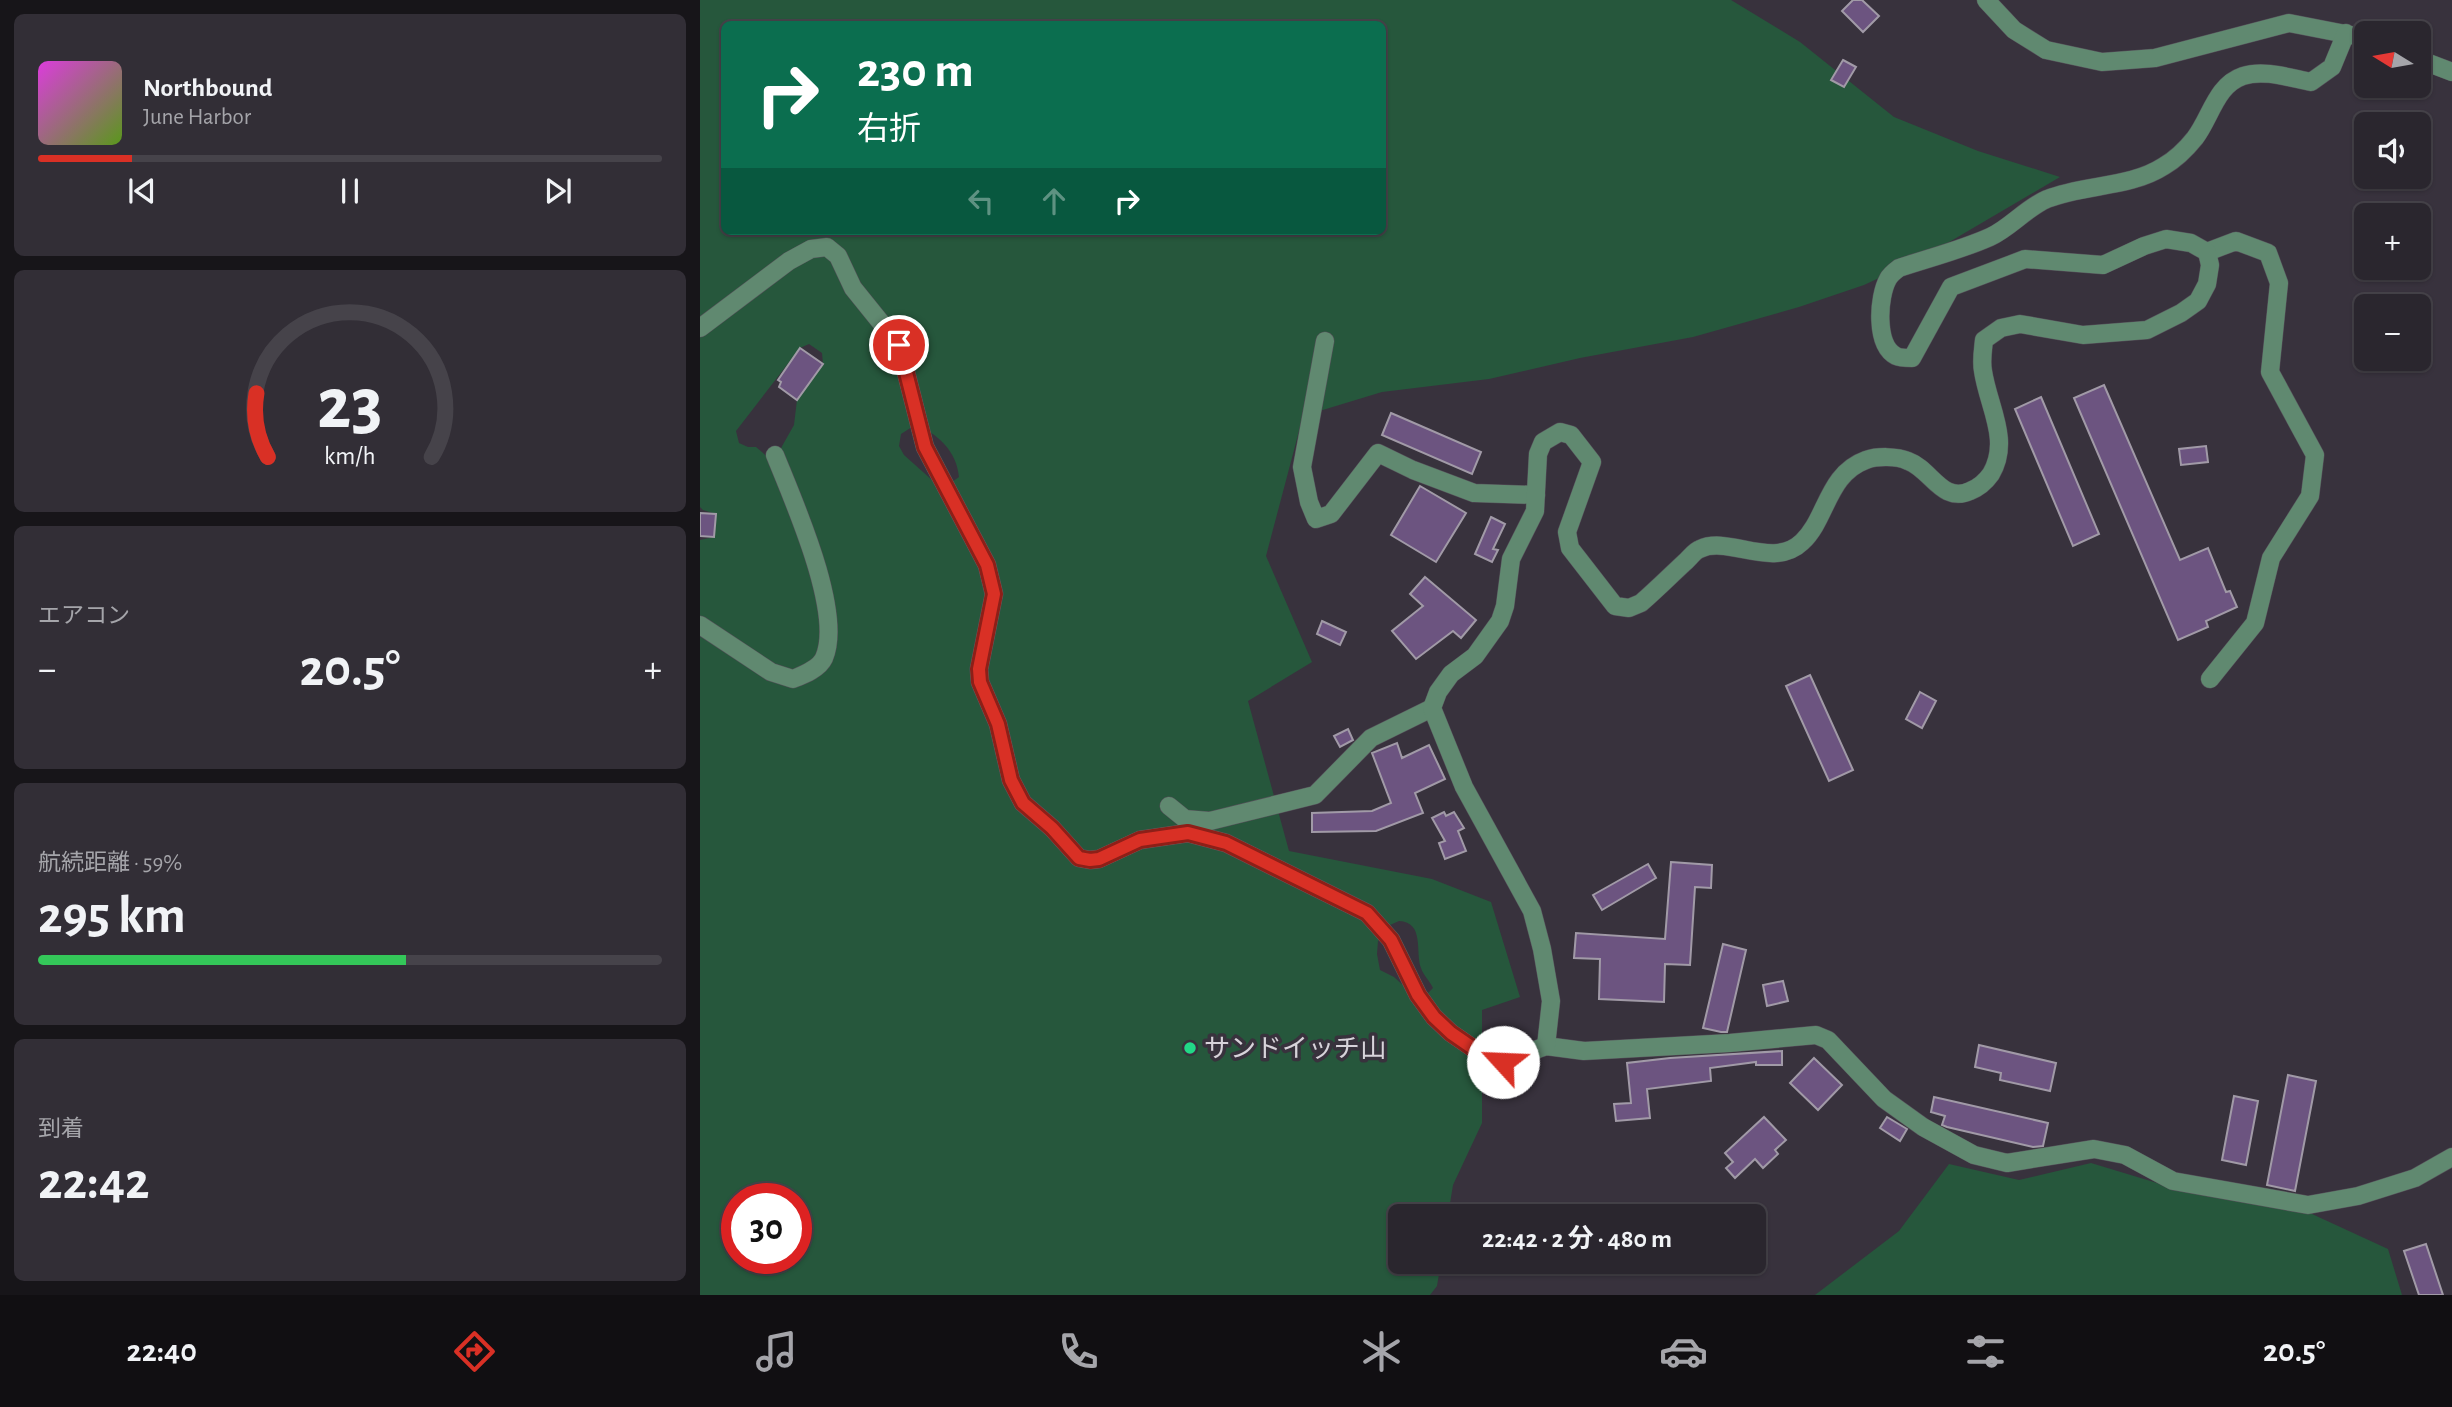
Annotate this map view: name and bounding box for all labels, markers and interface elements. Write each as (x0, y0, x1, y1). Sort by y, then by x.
north arrow (2354, 21, 2431, 98)
map controls (2354, 21, 2431, 371)
text: 230 m (857, 47, 974, 96)
icon: right (742, 49, 833, 140)
text: Northbound (143, 75, 272, 101)
text: June Harbor (143, 106, 251, 129)
button: sound (2354, 112, 2431, 189)
text: 右折 (857, 113, 921, 145)
icon: previous (123, 172, 161, 210)
icon: pause (331, 172, 369, 210)
icon: next (539, 172, 577, 210)
icon: left (962, 182, 1000, 220)
icon: ahead (1035, 182, 1073, 220)
icon: right (1108, 182, 1146, 220)
button: + (2354, 203, 2431, 280)
button: − (2354, 294, 2431, 371)
pin (869, 315, 929, 375)
icon: arrive (880, 326, 918, 364)
text: 23 (317, 370, 383, 443)
text: km/h (324, 444, 376, 469)
text: エアコン (38, 605, 130, 628)
text: 20.5° (299, 643, 401, 695)
text: − (38, 651, 56, 689)
text: + (644, 651, 662, 689)
text: 航続距離 · 59% (38, 852, 182, 875)
text: 295 km (38, 890, 186, 942)
position arrow (1466, 1025, 1540, 1099)
place label: サンドイッチ山 (1204, 1035, 1386, 1062)
marker: サンドイッチ山 (1182, 1040, 1198, 1056)
text: 到着 (38, 1118, 84, 1141)
text: 22:42 (38, 1156, 150, 1208)
speed limit sign: 30 (721, 1183, 812, 1274)
text: 22:42 · 2 分 · 480 m (1482, 1226, 1672, 1252)
icon: directions (450, 1327, 499, 1376)
icon: music (752, 1327, 801, 1376)
icon: phone (1054, 1327, 1103, 1376)
icon: climate (1357, 1327, 1406, 1376)
icon: car (1659, 1327, 1708, 1376)
icon: filters (1961, 1327, 2010, 1376)
text: 22:40 (127, 1335, 197, 1367)
text: 20.5° (2263, 1335, 2325, 1367)

